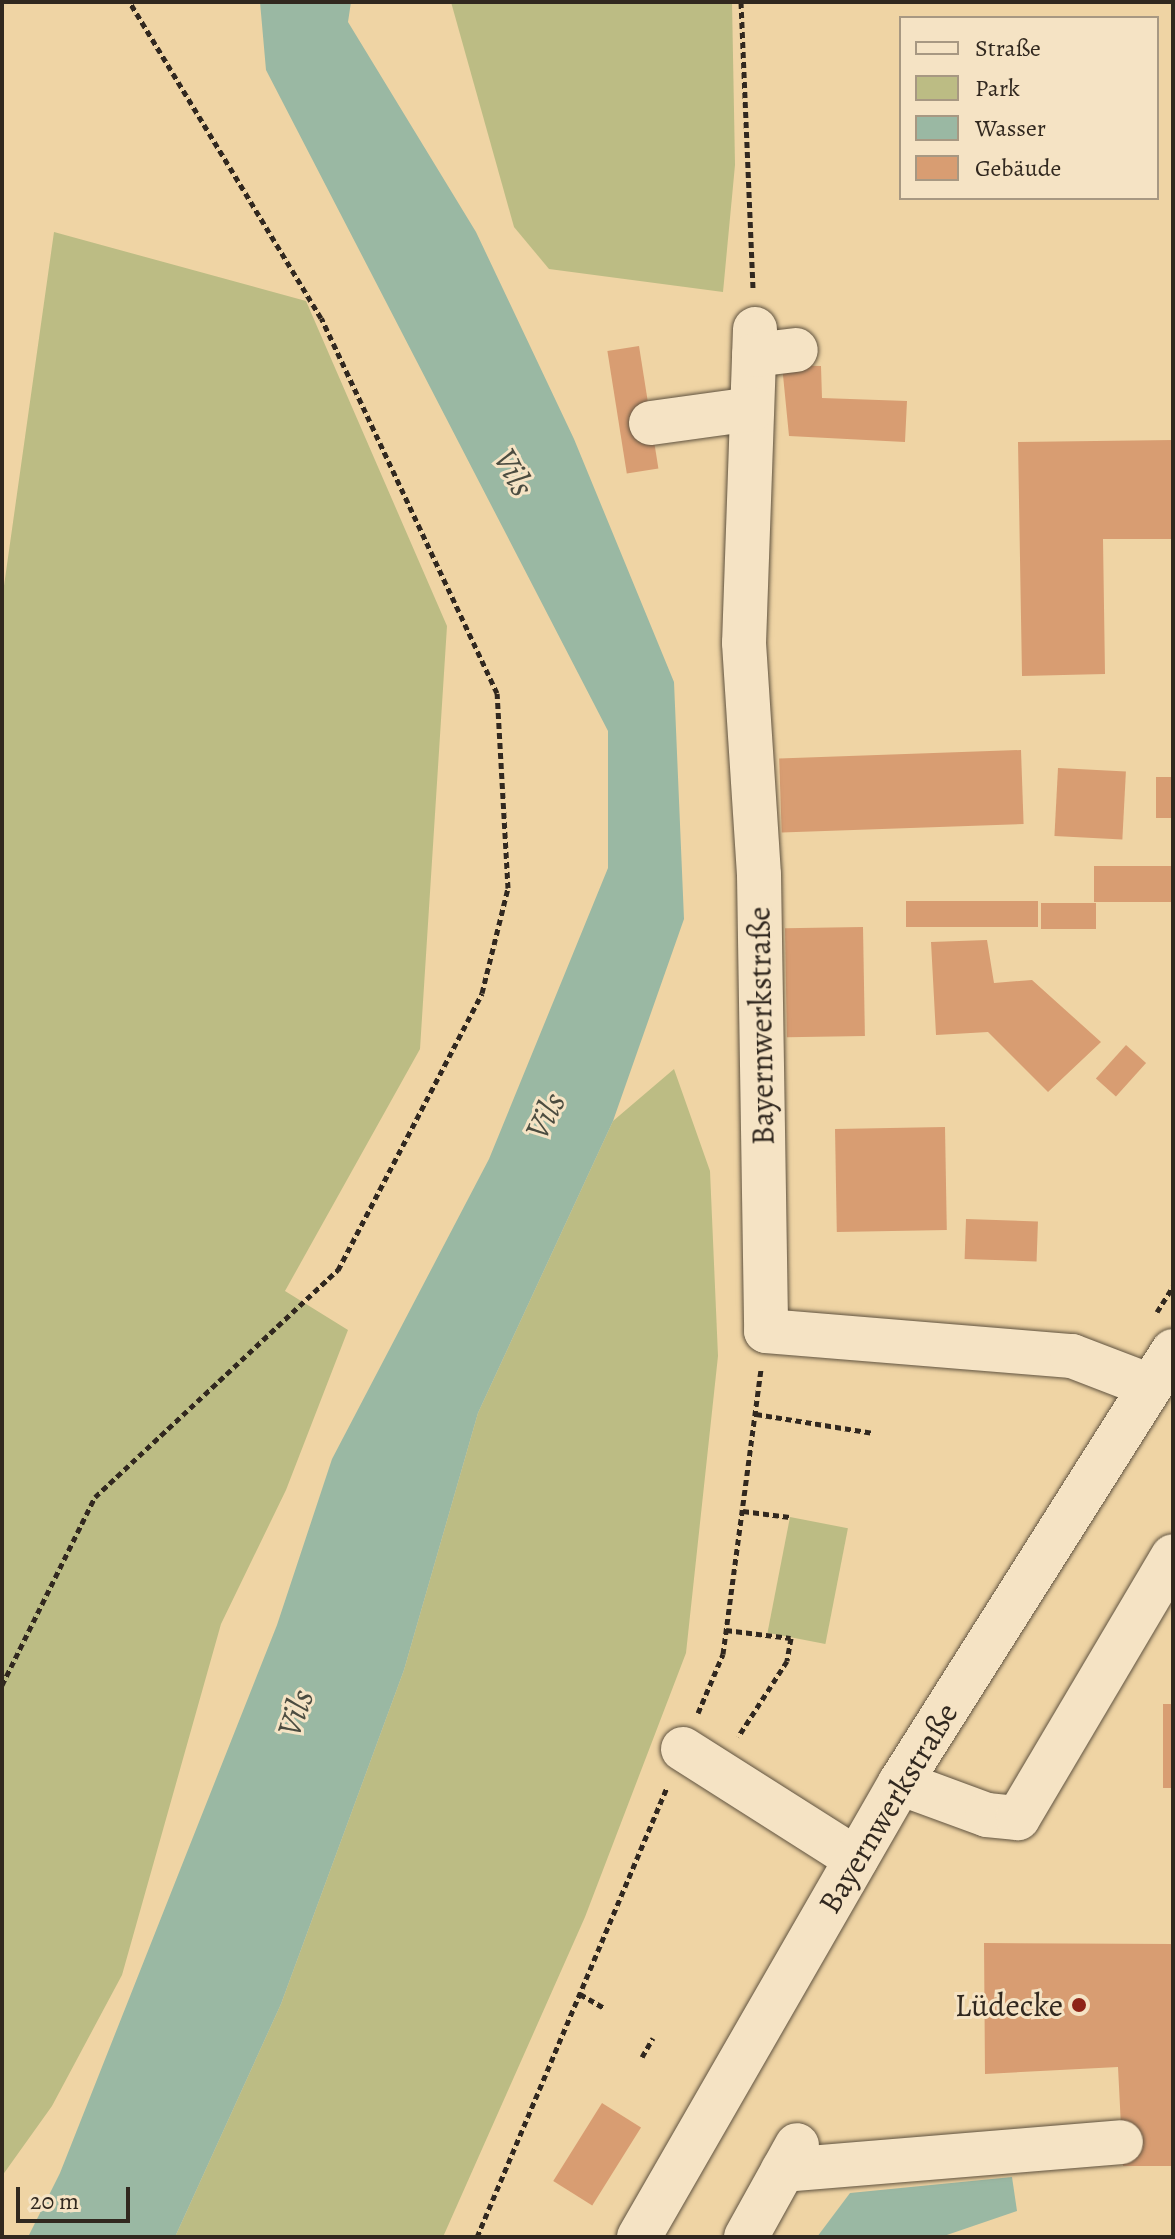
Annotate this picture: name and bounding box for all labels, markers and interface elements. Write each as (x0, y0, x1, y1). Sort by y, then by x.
legend (899, 16, 1159, 200)
text: Straße (975, 32, 1041, 64)
text: Park (975, 72, 1020, 104)
text: Wasser (975, 112, 1046, 144)
text: Gebäude (975, 152, 1061, 184)
water label: Vils (485, 441, 543, 503)
street label: Bayernwerkstraße (740, 906, 782, 1146)
water label: Vils (516, 1085, 574, 1147)
water label: Vils (268, 1684, 322, 1742)
street label: Bayernwerkstraße (810, 1696, 966, 1920)
place label: Lüdecke (955, 1986, 1063, 2024)
marker: Lüdecke (1070, 1996, 1088, 2014)
scale bar (20, 2171, 134, 2221)
text: 20 m (30, 2185, 79, 2217)

